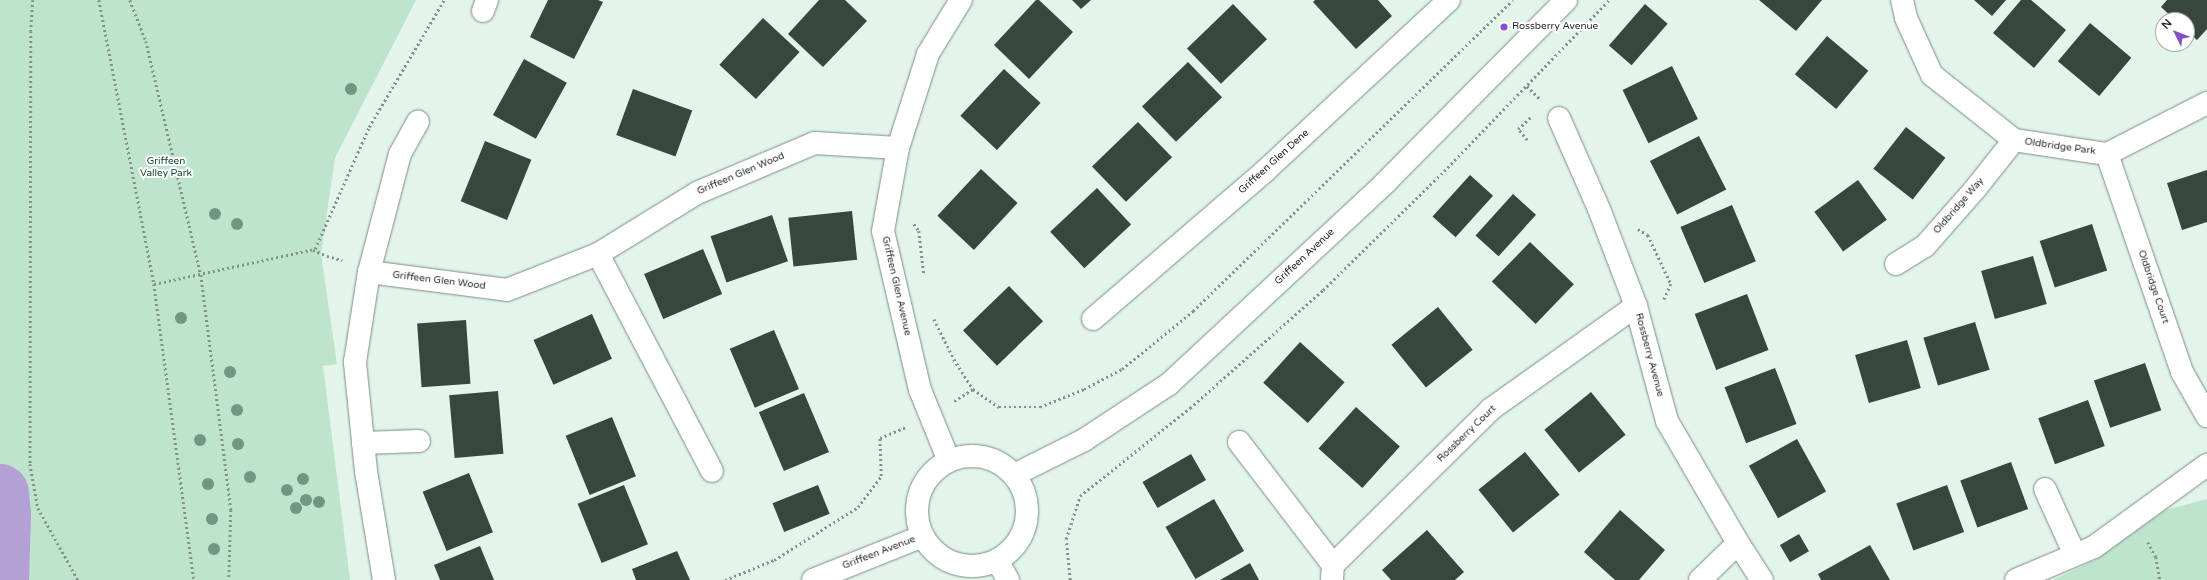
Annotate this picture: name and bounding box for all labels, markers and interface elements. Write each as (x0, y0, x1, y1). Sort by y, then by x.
north arrow (2155, 12, 2195, 52)
text: N (2159, 16, 2174, 32)
place label: Rossberry Avenue (1512, 21, 1598, 33)
marker: Rossberry Avenue (1499, 22, 1509, 32)
street label: Griffeen Glen Dene (1236, 127, 1312, 197)
street label: Oldbridge Park (2024, 136, 2096, 158)
street label: Griffeen Glen Wood (695, 150, 787, 198)
park label: Griffeen Valley Park (140, 155, 192, 178)
street label: Oldbridge Way (1931, 175, 1987, 237)
street label: Griffeen Avenue (1273, 226, 1337, 288)
street label: Griffeen Glen Avenue (879, 235, 913, 337)
street label: Oldbridge Court (2135, 249, 2171, 325)
street label: Griffeen Glen Wood (392, 269, 486, 293)
street label: Rossberry Avenue (1632, 312, 1666, 398)
street label: Rossberry Court (1435, 403, 1499, 465)
street label: Griffeen Avenue (841, 534, 917, 572)

